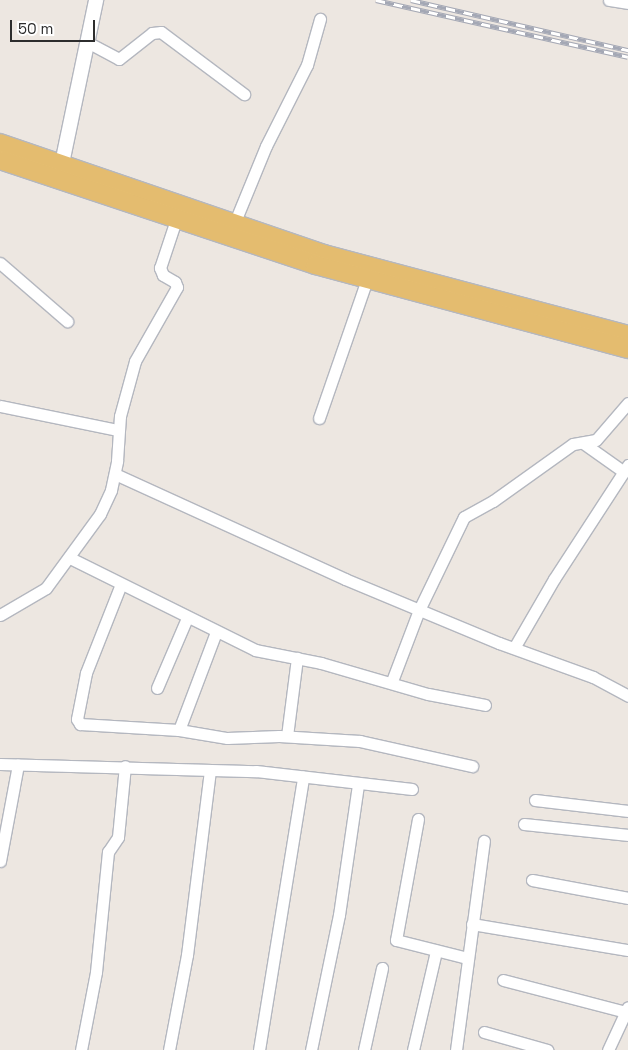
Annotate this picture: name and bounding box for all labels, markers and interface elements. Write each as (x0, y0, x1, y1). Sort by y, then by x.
scale bar (12, 10, 98, 42)
text: 50 m (18, 19, 53, 38)

